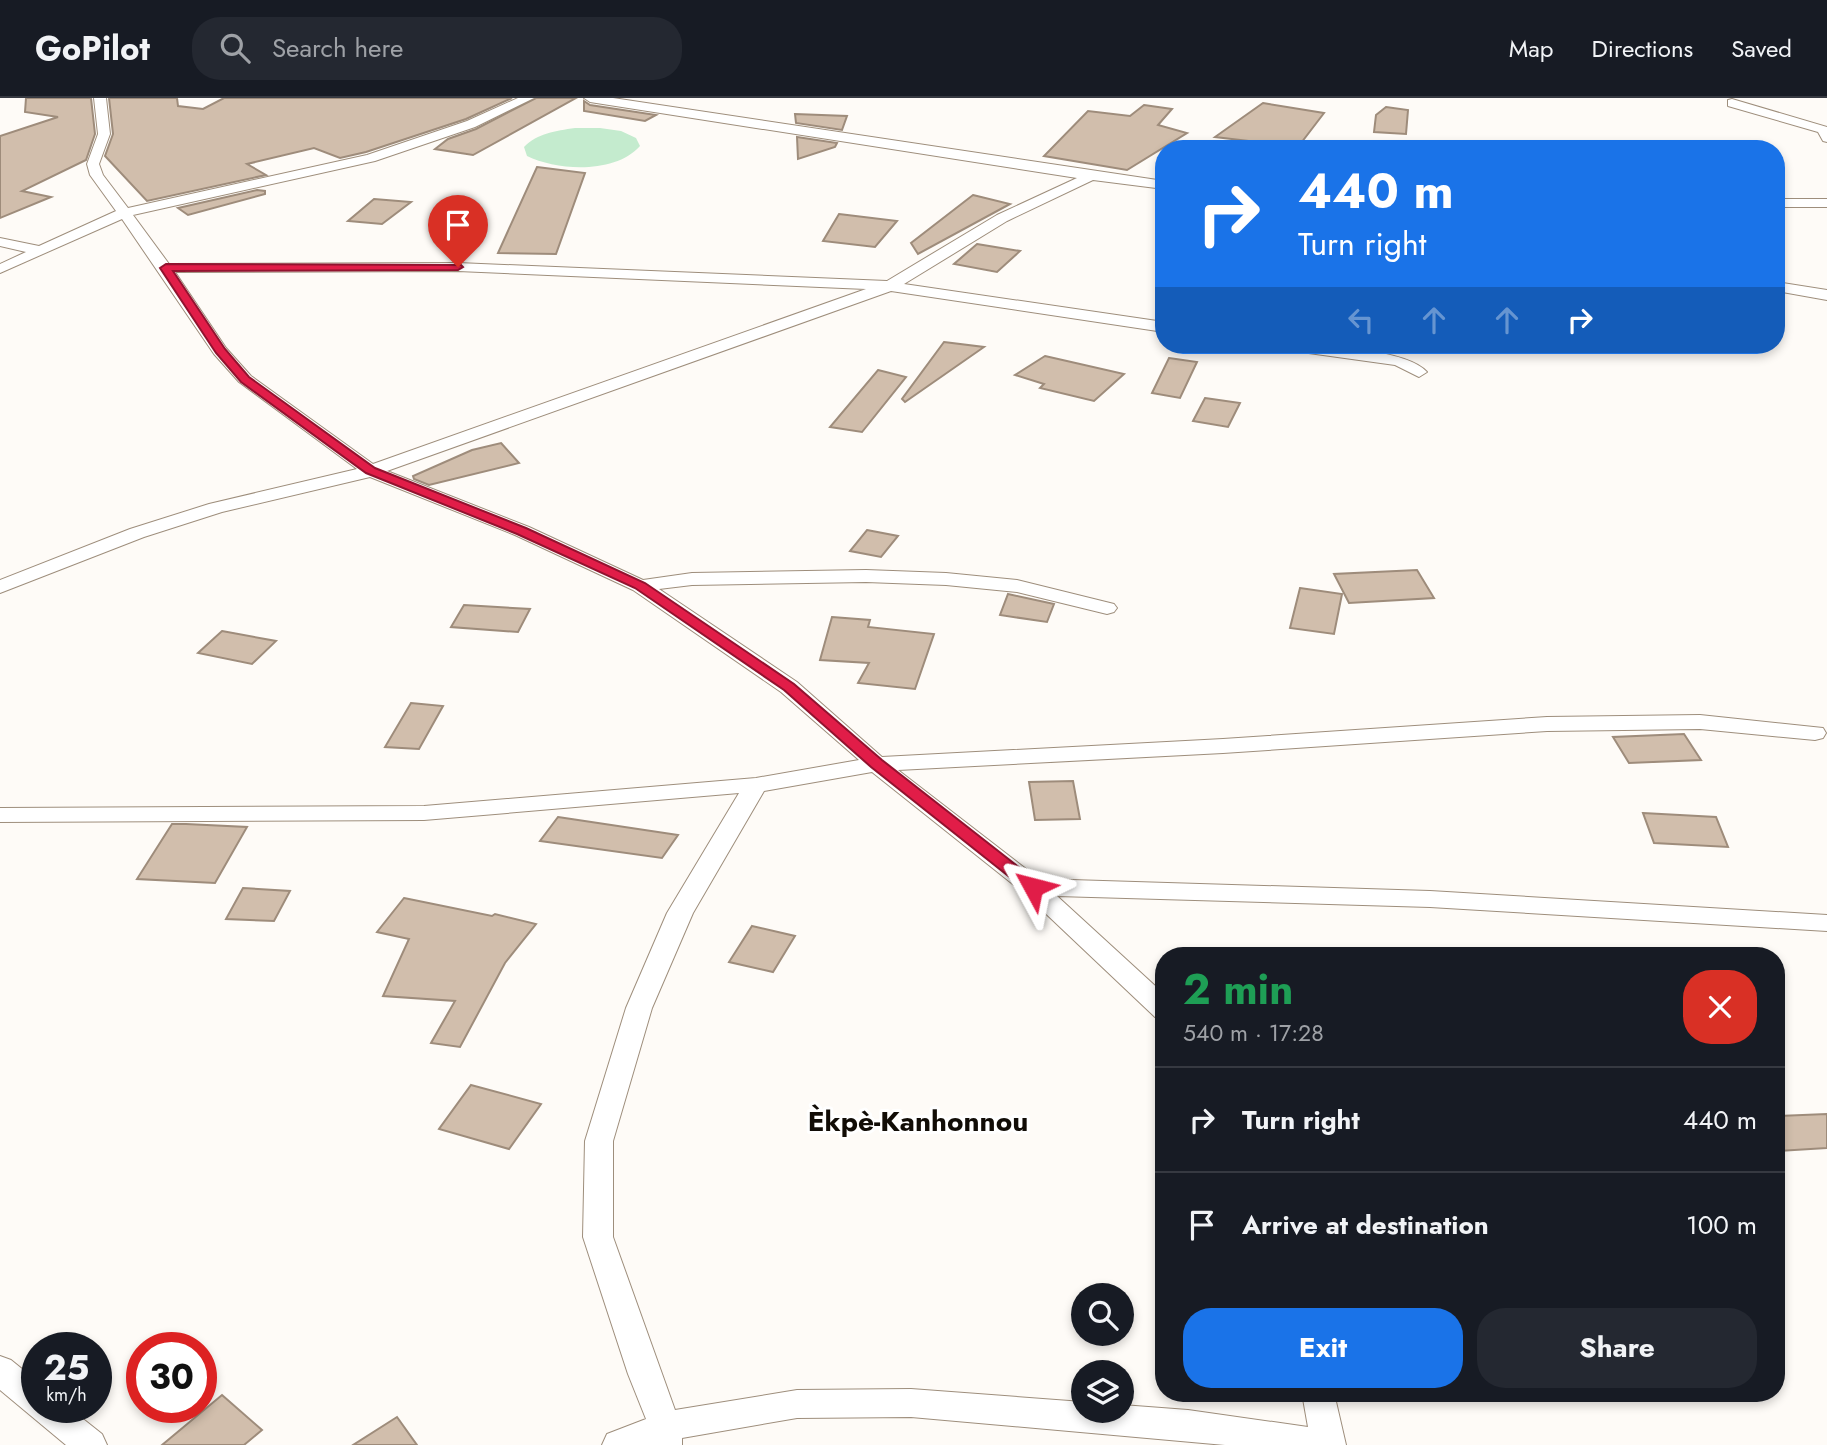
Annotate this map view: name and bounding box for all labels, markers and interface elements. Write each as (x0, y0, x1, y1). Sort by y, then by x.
search box (192, 17, 682, 80)
text: GoPilot (35, 25, 150, 72)
icon: search (216, 29, 254, 67)
text: Search here (272, 29, 403, 67)
text: Map (1509, 31, 1554, 66)
text: Directions (1592, 31, 1693, 66)
text: Saved (1731, 31, 1792, 66)
text: 440 m (1298, 156, 1454, 226)
icon: right (1183, 168, 1274, 259)
pin (428, 195, 488, 267)
icon: arrive (439, 206, 477, 244)
text: Turn right (1298, 221, 1427, 267)
icon: left (1342, 301, 1380, 339)
icon: ahead (1415, 301, 1453, 339)
icon: ahead (1488, 301, 1526, 339)
icon: right (1561, 301, 1599, 339)
position arrow (996, 850, 1070, 924)
text: 2 min (1183, 959, 1293, 1020)
button: close (1683, 970, 1757, 1044)
text: 540 m · 17:28 (1183, 1016, 1324, 1050)
district label: Èkpè-Kanhonnou (808, 1101, 1028, 1142)
icon: right (1183, 1101, 1221, 1139)
text: Turn right (1242, 1101, 1360, 1139)
text: 440 m (1683, 1101, 1757, 1139)
icon: arrive (1183, 1206, 1221, 1244)
text: Arrive at destination (1242, 1206, 1489, 1244)
text: 100 m (1686, 1206, 1757, 1244)
map controls (1071, 1283, 1134, 1423)
button: search (1071, 1283, 1134, 1346)
button: Exit (1183, 1308, 1463, 1388)
button: Share (1477, 1308, 1757, 1388)
speed limit sign: 30 (126, 1332, 217, 1423)
text: 25 (44, 1343, 89, 1393)
button: layers (1071, 1360, 1134, 1423)
text: km/h (46, 1382, 87, 1408)

